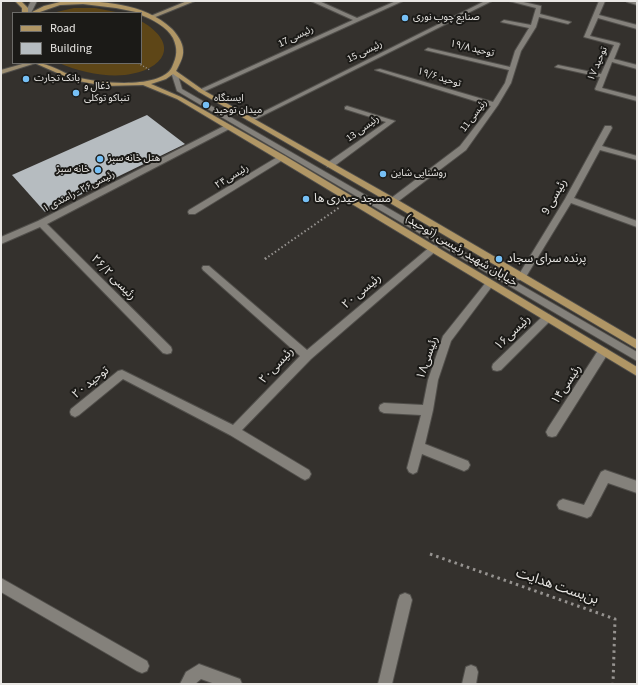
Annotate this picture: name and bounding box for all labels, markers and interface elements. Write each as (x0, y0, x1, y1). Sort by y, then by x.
legend (12, 12, 142, 64)
place label: صنایع چوب نوری (413, 12, 480, 24)
marker: صنایع چوب نوری (400, 13, 410, 23)
text: Road (50, 20, 76, 37)
street label: رئیسی 17 (276, 24, 316, 50)
street label: رئیسی 15 (345, 38, 385, 66)
street label: توحید ۱۹/۸ (449, 38, 495, 60)
text: Building (50, 40, 92, 57)
street label: توحید ۱۷ (585, 45, 611, 83)
street label: توحید ۱۹/۶ (416, 66, 462, 90)
place label: بانک تجارت (34, 73, 80, 85)
marker: بانک تجارت (21, 74, 31, 84)
place label: ذغال و تنباکو توکلی (84, 81, 130, 104)
marker: ذغال و تنباکو توکلی (71, 88, 81, 98)
place label: ایستگاه میدان توحید (214, 93, 262, 116)
street label: رئیسی 11 (458, 97, 490, 135)
marker: ایستگاه میدان توحید (201, 100, 211, 110)
street label: رئیسی 13 (344, 113, 382, 145)
place label: هتل خانه سبز (108, 153, 160, 165)
marker: هتل خانه سبز (95, 154, 105, 164)
street label: رئیسی۲۴ (213, 162, 251, 192)
place label: خانه سبز (56, 164, 90, 176)
marker: خانه سبز (93, 165, 103, 175)
place label: روشنایی شاین (391, 168, 447, 180)
street label: رئیسی۲۶ - رامندی ۱ (41, 169, 117, 215)
marker: روشنایی شاین (378, 169, 388, 179)
street label: رئیسی 9 (539, 176, 571, 218)
place label: مسجد حیدری ها (314, 192, 391, 206)
marker: مسجد حیدری ها (301, 194, 311, 204)
street label: خیابان شهید رئیسی (توحید) (402, 212, 520, 290)
street label: رئیسی ۲۶/۲ (87, 252, 139, 304)
place label: پرنده سرای سجاد (507, 252, 586, 266)
marker: پرنده سرای سجاد (494, 254, 504, 264)
street label: رئیسی ۲۰ (339, 271, 385, 313)
street label: رئیسی۱۶ (492, 312, 534, 354)
street label: رئیسی۱۸ (414, 335, 442, 381)
street label: رئیسی۲۰ (257, 345, 297, 387)
street label: رئیسی۱۴ (549, 362, 585, 408)
street label: توحید ۲۰ (70, 364, 112, 402)
street label: بن‌بست هدایت (514, 565, 600, 609)

